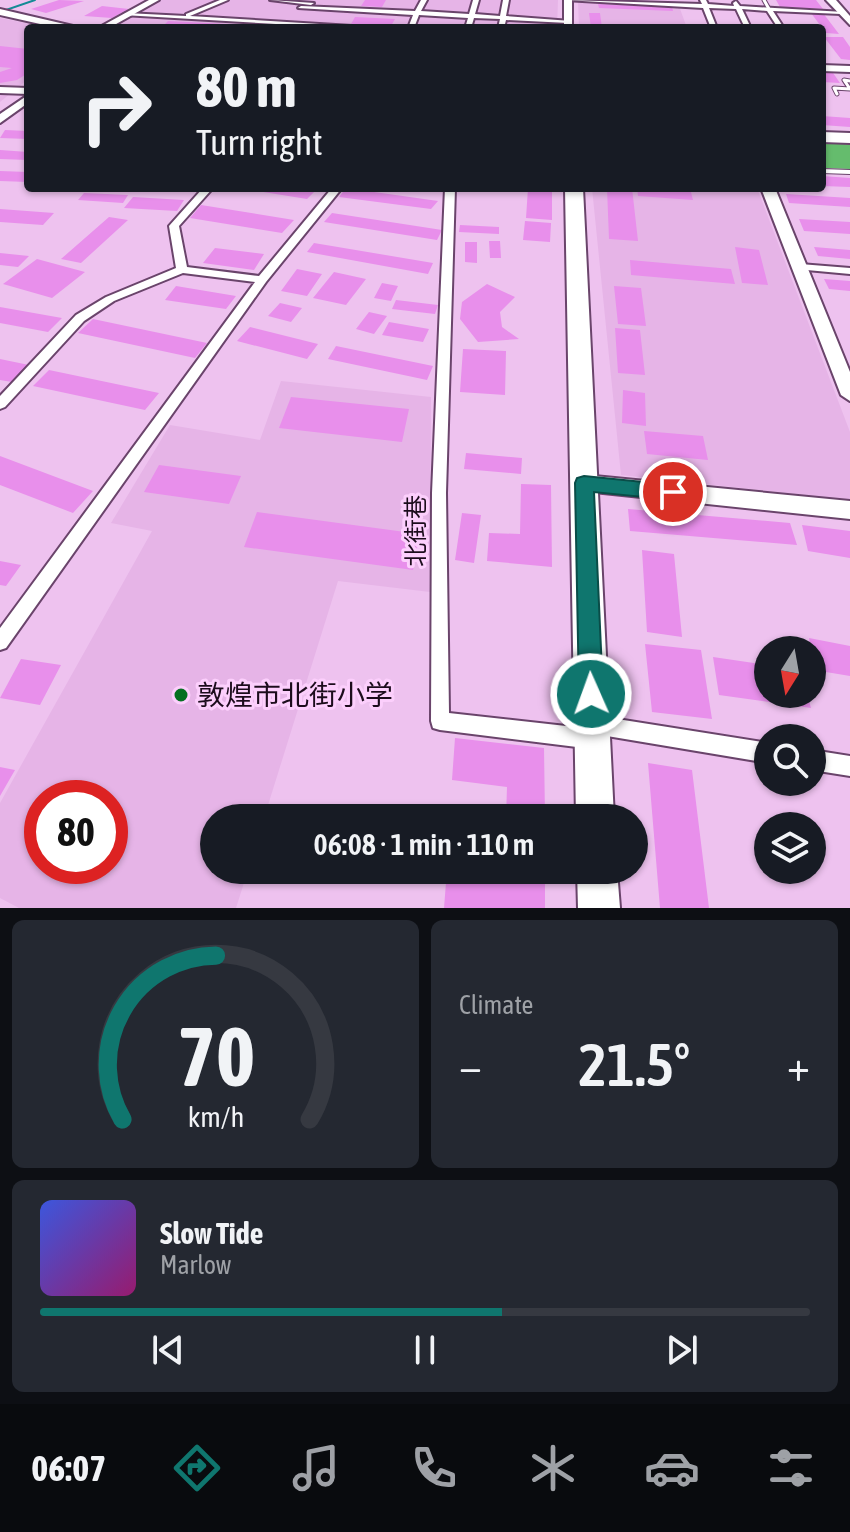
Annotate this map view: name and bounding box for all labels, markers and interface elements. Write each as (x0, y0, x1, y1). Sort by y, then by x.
text: 80 m (196, 55, 297, 119)
icon: right (64, 56, 168, 160)
text: Turn right (196, 121, 323, 163)
pin (639, 458, 707, 526)
icon: arrive (651, 470, 695, 514)
street label: 北街巷 (402, 495, 429, 567)
north arrow (754, 636, 826, 708)
map controls (754, 636, 826, 884)
position arrow (549, 652, 633, 736)
place label: 敦煌市北街小学 (197, 679, 393, 711)
marker: 敦煌市北街小学 (172, 686, 190, 704)
button: search (754, 724, 826, 796)
speed limit sign: 80 (24, 780, 128, 884)
button: layers (754, 812, 826, 884)
text: 06:08 · 1 min · 110 m (314, 827, 534, 861)
text: Climate (459, 990, 533, 1020)
text: 70 (176, 1008, 255, 1104)
text: 21.5° (579, 1030, 690, 1099)
text: − (459, 1040, 482, 1090)
text: + (787, 1040, 810, 1090)
text: km/h (187, 1100, 244, 1133)
text: Slow Tide (160, 1216, 263, 1250)
text: Marlow (160, 1250, 231, 1280)
icon: previous (146, 1328, 190, 1372)
icon: pause (403, 1328, 447, 1372)
icon: next (660, 1328, 704, 1372)
icon: directions (169, 1440, 225, 1496)
icon: music (288, 1440, 344, 1496)
icon: phone (406, 1440, 462, 1496)
icon: climate (525, 1440, 581, 1496)
icon: car (644, 1440, 700, 1496)
icon: filters (763, 1440, 819, 1496)
text: 06:07 (31, 1447, 106, 1489)

